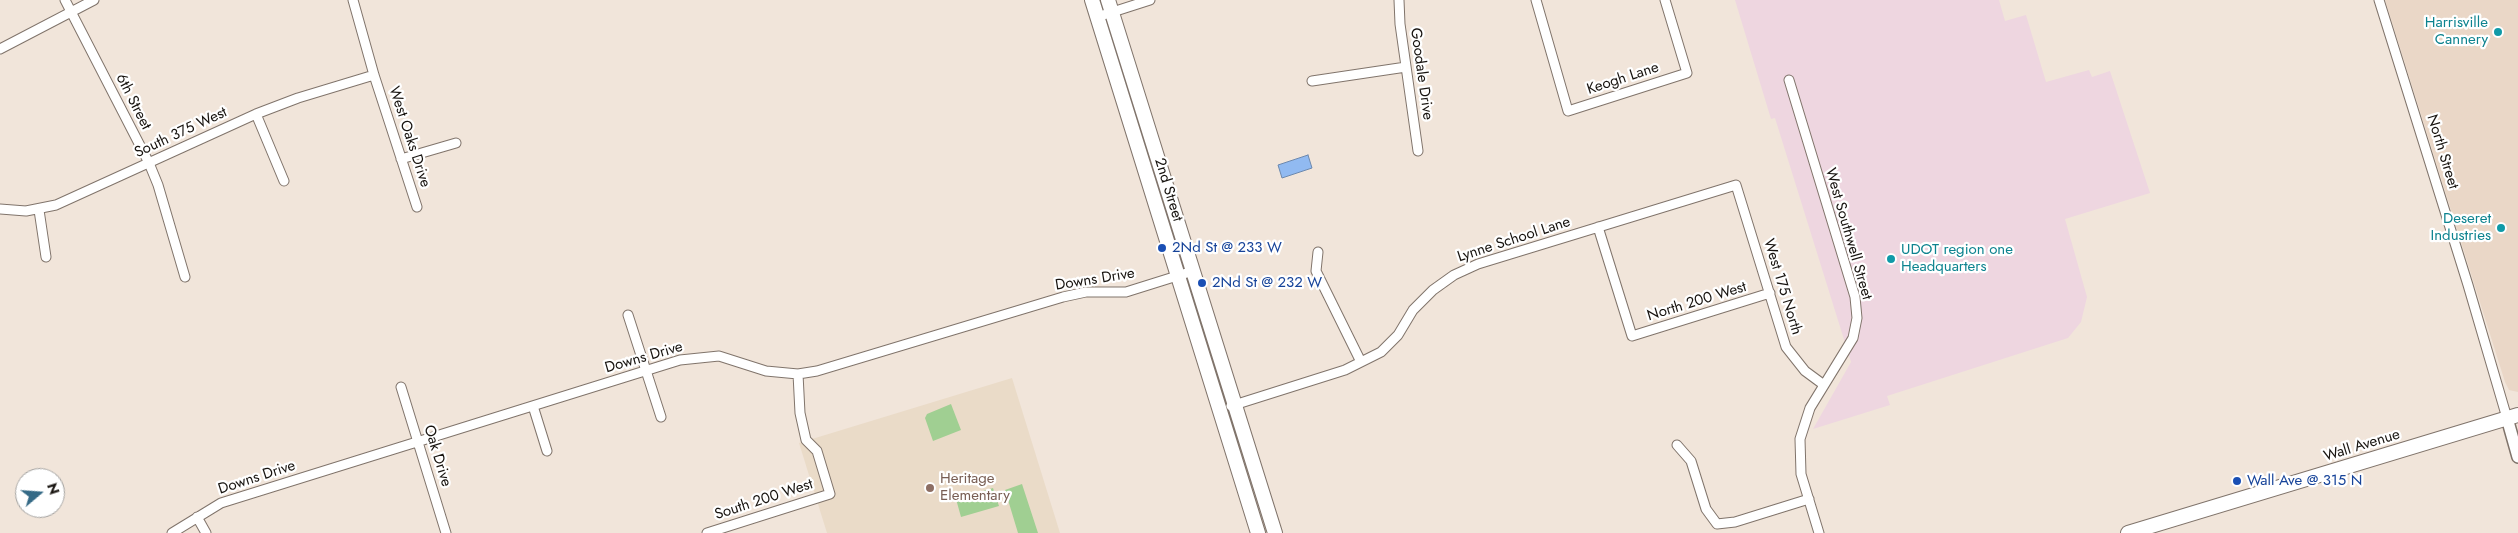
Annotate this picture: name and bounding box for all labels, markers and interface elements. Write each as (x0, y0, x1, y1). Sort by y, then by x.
place label: Harrisville Cannery (2425, 14, 2488, 49)
marker: Harrisville Cannery (2492, 26, 2504, 38)
street label: Goodale Drive (1406, 27, 1436, 121)
street label: Keogh Lane (1585, 59, 1661, 99)
street label: 6th Street (111, 71, 155, 133)
street label: West Oaks Drive (384, 84, 434, 190)
street label: South 375 West (132, 104, 230, 162)
street label: North Street (2422, 113, 2462, 191)
street label: 2nd Street (1150, 156, 1186, 224)
street label: West Southwell Street (1821, 166, 1875, 302)
place label: Deseret Industries (2431, 210, 2491, 245)
street label: Lynne School Lane (1455, 213, 1573, 267)
marker: Deseret Industries (2495, 222, 2507, 234)
street label: West 175 North (1759, 237, 1805, 337)
place label: 2Nd St @ 233 W (1172, 239, 1282, 257)
place label: UDOT region one Headquarters (1901, 241, 2013, 276)
marker: 2Nd St @ 233 W (1156, 242, 1168, 254)
marker: UDOT region one Headquarters (1885, 253, 1897, 265)
street label: Downs Drive (1054, 265, 1136, 295)
place label: 2Nd St @ 232 W (1212, 274, 1322, 292)
marker: 2Nd St @ 232 W (1196, 277, 1208, 289)
street label: North 200 West (1645, 278, 1749, 326)
street label: Downs Drive (603, 338, 685, 378)
street label: Oak Drive (419, 423, 455, 489)
street label: Wall Avenue (2322, 426, 2402, 466)
street label: Downs Drive (216, 457, 298, 499)
north arrow (15, 468, 65, 518)
place label: Heritage Elementary (940, 470, 1010, 505)
place label: Wall Ave @ 315 N (2247, 472, 2362, 490)
marker: Wall Ave @ 315 N (2231, 475, 2243, 487)
street label: South 200 West (713, 476, 815, 524)
text: N (42, 480, 65, 497)
marker: Heritage Elementary (924, 482, 936, 494)

